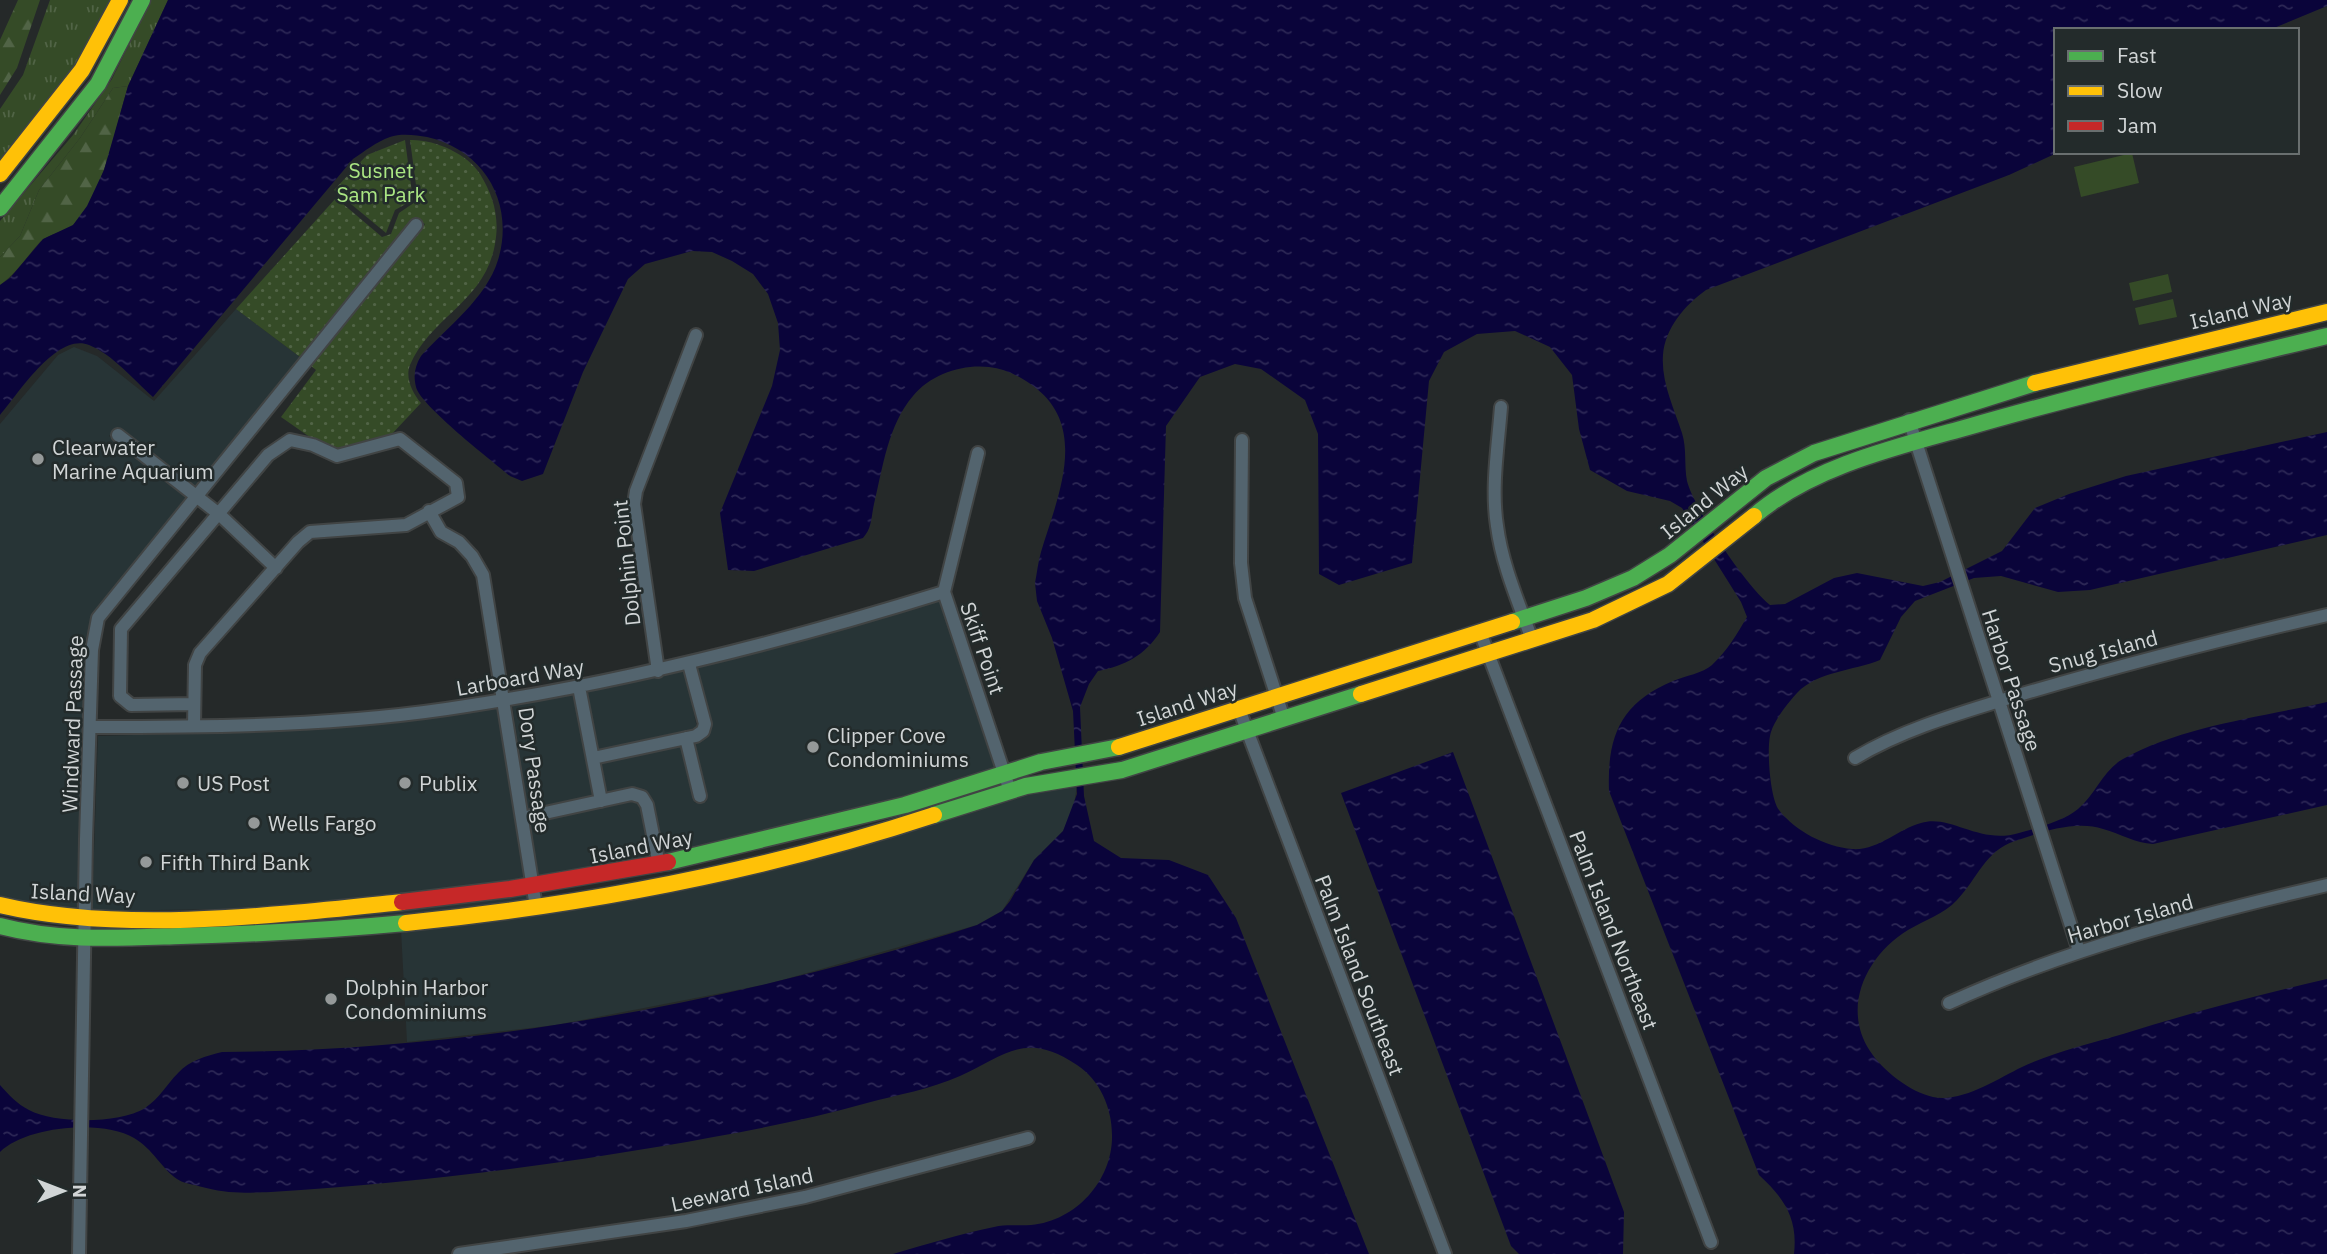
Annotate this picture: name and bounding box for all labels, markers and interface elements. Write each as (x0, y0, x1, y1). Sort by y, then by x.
legend (2054, 28, 2299, 154)
text: Fast (2117, 41, 2157, 69)
text: Slow (2117, 76, 2163, 104)
text: Jam (2117, 111, 2157, 139)
park label: Susnet Sam Park (336, 156, 426, 208)
street label: Island Way (2187, 284, 2296, 335)
place label: Clearwater Marine Aquarium (52, 433, 214, 485)
marker: Clearwater Marine Aquarium (30, 451, 46, 467)
street label: Island Way (1654, 457, 1754, 545)
street label: Dolphin Point (605, 499, 647, 627)
street label: Skiff Point (954, 598, 1012, 698)
street label: Harbor Passage (1976, 605, 2048, 755)
street label: Snug Island (2045, 623, 2161, 679)
street label: Windward Passage (55, 635, 89, 813)
street label: Larboard Way (454, 652, 587, 702)
street label: Island Way (1133, 673, 1242, 732)
street label: Dory Passage (512, 705, 558, 835)
place label: Clipper Cove Condominiums (827, 721, 969, 773)
marker: Clipper Cove Condominiums (805, 739, 821, 755)
place label: US Post (197, 769, 270, 797)
place label: Publix (419, 769, 478, 797)
marker: US Post (175, 775, 191, 791)
marker: Publix (397, 775, 413, 791)
place label: Wells Fargo (268, 809, 377, 837)
marker: Wells Fargo (246, 815, 262, 831)
street label: Island Way (587, 822, 696, 870)
street label: Palm Island Northeast (1563, 826, 1665, 1034)
place label: Fifth Third Bank (160, 848, 310, 876)
marker: Fifth Third Bank (138, 854, 154, 870)
street label: Palm Island Southeast (1309, 871, 1411, 1079)
street label: Island Way (30, 876, 137, 910)
street label: Harbor Island (2064, 887, 2196, 949)
place label: Dolphin Harbor Condominiums (345, 973, 489, 1025)
marker: Dolphin Harbor Condominiums (323, 991, 339, 1007)
north arrow (28, 1156, 98, 1226)
street label: Leeward Island (668, 1160, 816, 1218)
text: N (68, 1184, 92, 1198)

